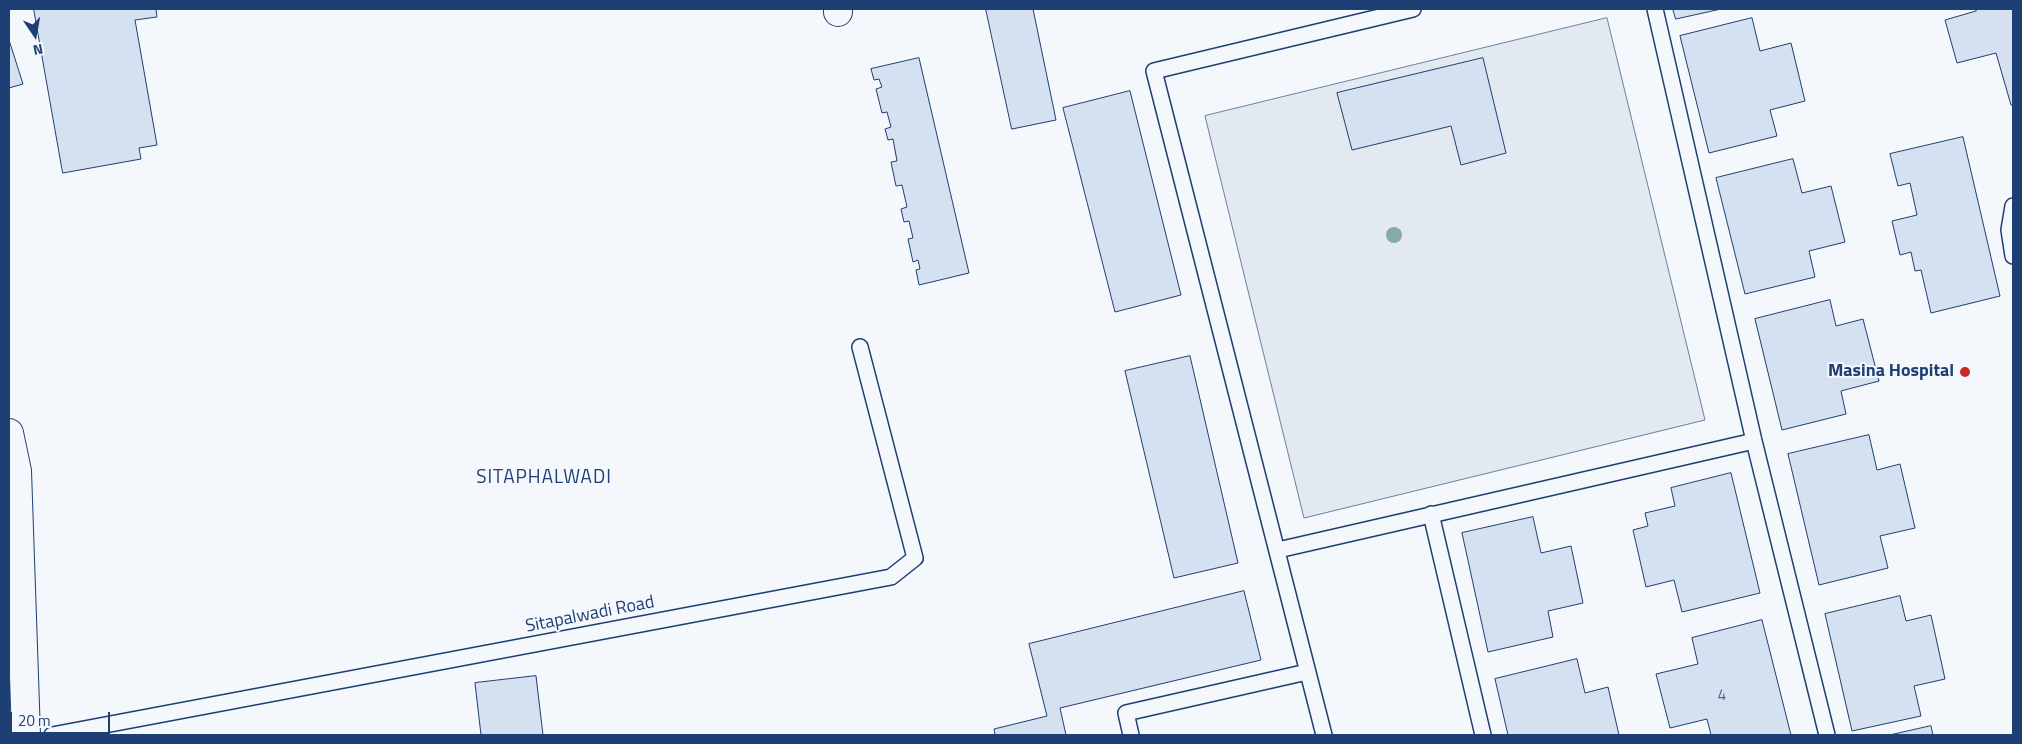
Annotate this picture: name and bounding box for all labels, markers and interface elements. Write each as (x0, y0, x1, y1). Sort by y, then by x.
north arrow (10, 10, 60, 60)
text: N (31, 39, 45, 61)
place label: Masina Hospital (1828, 361, 1954, 383)
marker: Masina Hospital (1958, 365, 1972, 379)
district label: SITAPHALWADI (475, 467, 613, 489)
street label: Sitapalwadi Road (524, 592, 656, 638)
house number: 4 (1718, 687, 1726, 705)
scale bar (12, 702, 112, 734)
text: 20 m (18, 709, 51, 732)

